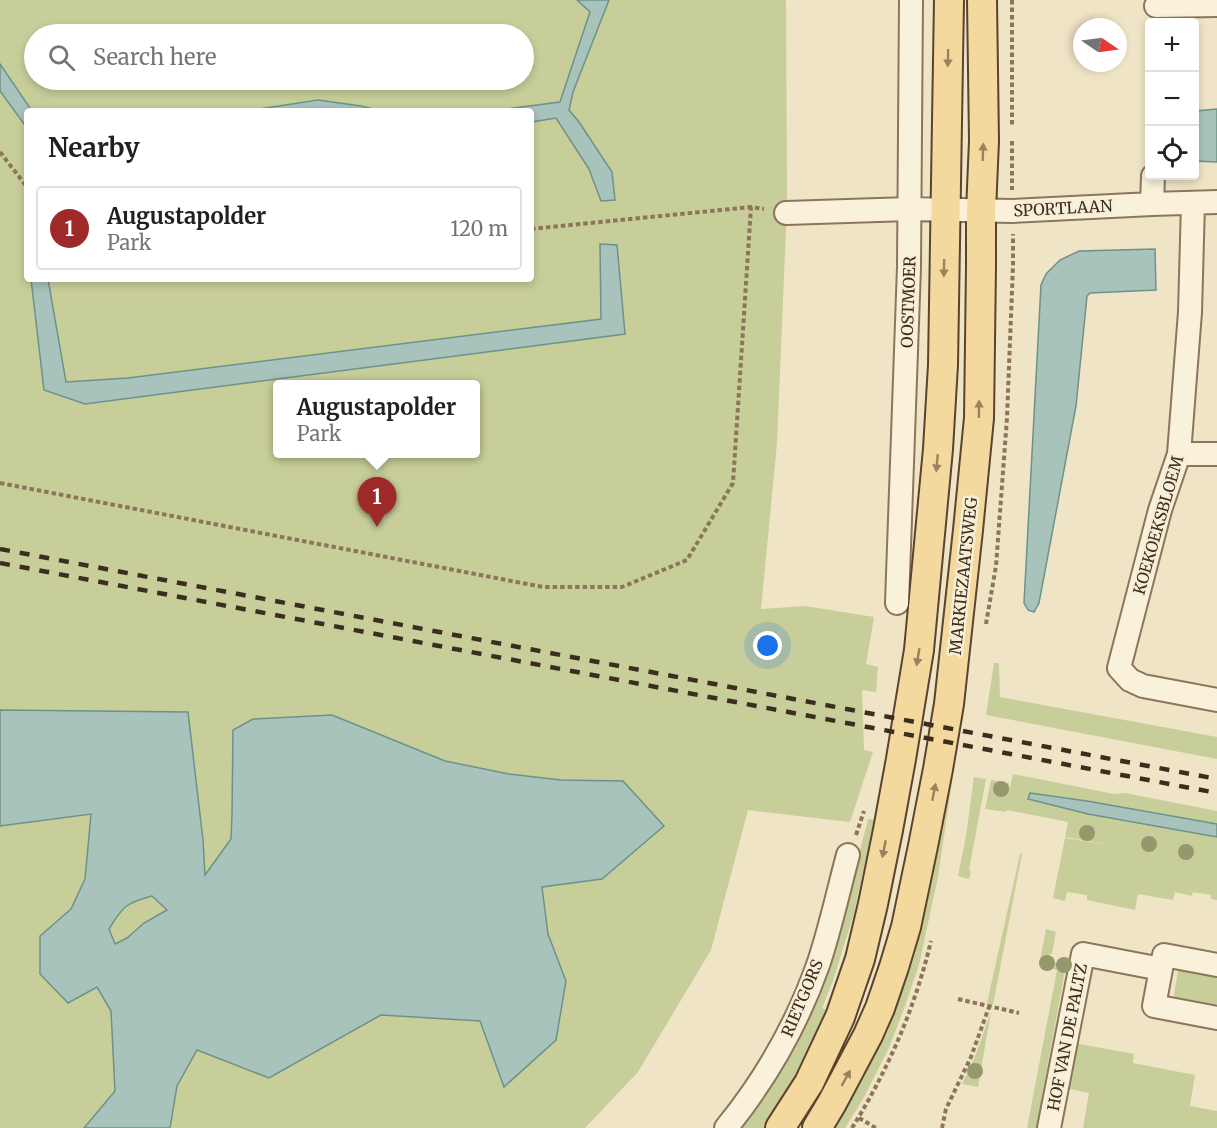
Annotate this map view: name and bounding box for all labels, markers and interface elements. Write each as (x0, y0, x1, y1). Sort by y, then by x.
north arrow (1073, 18, 1127, 72)
map controls (1145, 18, 1199, 180)
button: + (1145, 18, 1199, 72)
search box (24, 24, 534, 90)
icon: search (45, 41, 78, 74)
text: Search here (93, 43, 216, 71)
one-way arrow (943, 49, 952, 68)
button: − (1145, 72, 1199, 126)
button: locate (1145, 126, 1199, 180)
text: Nearby (48, 131, 140, 164)
one-way arrow (978, 143, 988, 162)
street label: SPORTLAAN (1013, 195, 1114, 221)
text: Augustapolder (107, 202, 266, 230)
text: 1 (65, 216, 74, 241)
text: 120 m (450, 216, 508, 241)
text: Park (107, 230, 151, 255)
street label: OOSTMOER (896, 255, 920, 348)
one-way arrow (939, 259, 949, 278)
popup (273, 380, 480, 458)
text: Augustapolder (297, 393, 456, 421)
one-way arrow (974, 399, 983, 418)
text: Park (297, 421, 341, 446)
street label: KOEKOEKSBLOEM (1129, 453, 1187, 597)
one-way arrow (932, 454, 942, 473)
pin: 1 (358, 478, 397, 527)
street label: MARKIEZAATSWEG (945, 496, 981, 656)
your location (753, 631, 782, 660)
one-way arrow (913, 648, 922, 667)
one-way arrow (930, 783, 939, 802)
one-way arrow (879, 840, 888, 859)
street label: RIETGORS (777, 956, 827, 1040)
street label: HOF VAN DE PALTZ (1043, 962, 1091, 1112)
one-way arrow (841, 1069, 851, 1086)

